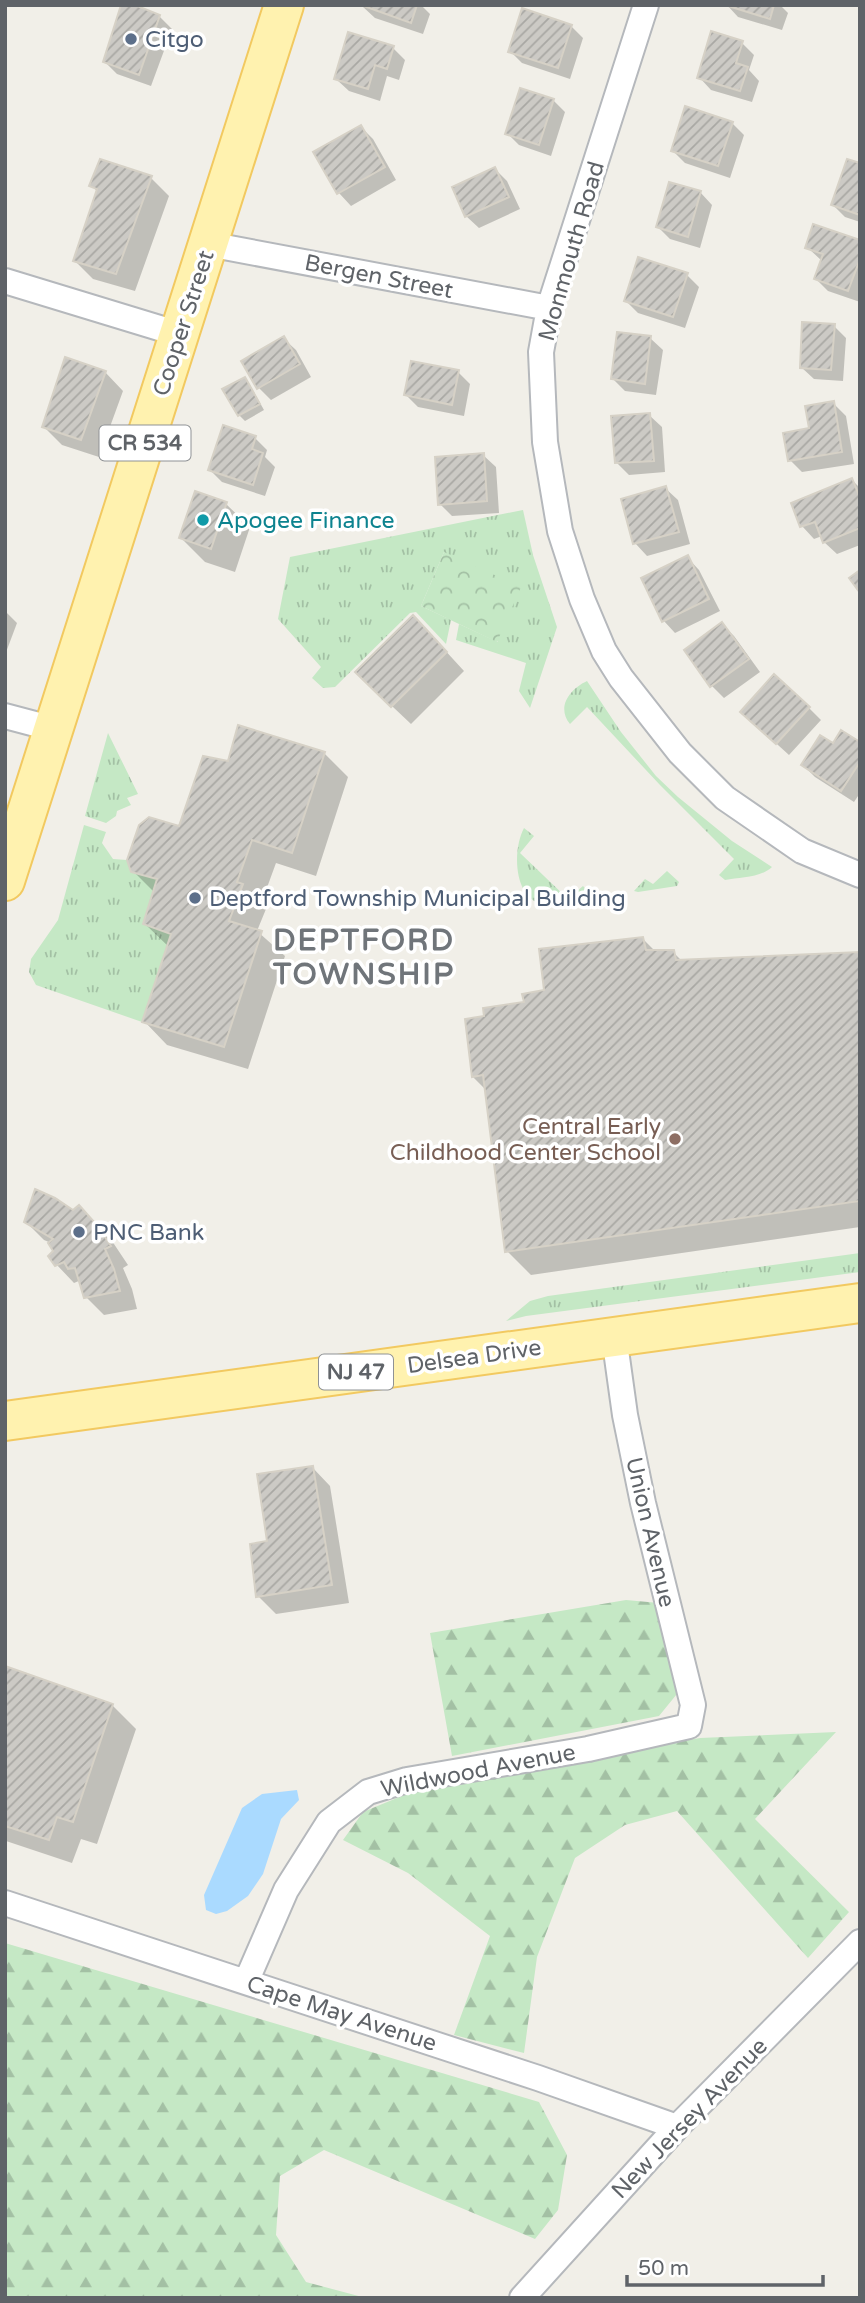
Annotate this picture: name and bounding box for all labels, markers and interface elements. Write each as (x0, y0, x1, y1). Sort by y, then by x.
place label: Citgo (145, 26, 204, 54)
marker: Citgo (123, 31, 139, 47)
street label: Monmouth Road (533, 158, 611, 344)
street label: Cooper Street (147, 247, 221, 400)
street label: Bergen Street (302, 249, 456, 305)
road number: CR 534 (100, 426, 190, 460)
place label: Apogee Finance (217, 507, 395, 535)
marker: Apogee Finance (195, 512, 211, 528)
place label: Deptford Township Municipal Building (209, 885, 626, 913)
marker: Deptford Township Municipal Building (187, 890, 203, 906)
district label: DEPTFORD TOWNSHIP (272, 922, 455, 993)
place label: Central Early Childhood Center School (390, 1113, 661, 1167)
marker: Central Early Childhood Center School (667, 1131, 683, 1147)
place label: PNC Bank (93, 1219, 204, 1247)
marker: PNC Bank (71, 1224, 87, 1240)
street label: Delsea Drive (405, 1334, 543, 1380)
road number: NJ 47 (319, 1354, 393, 1390)
street label: Union Avenue (619, 1455, 681, 1610)
street label: Wildwood Avenue (378, 1738, 578, 1804)
street label: Cape May Avenue (243, 1970, 440, 2058)
street label: New Jersey Avenue (606, 2033, 774, 2205)
scale bar (627, 2244, 823, 2288)
text: 50 m (638, 2256, 689, 2281)

